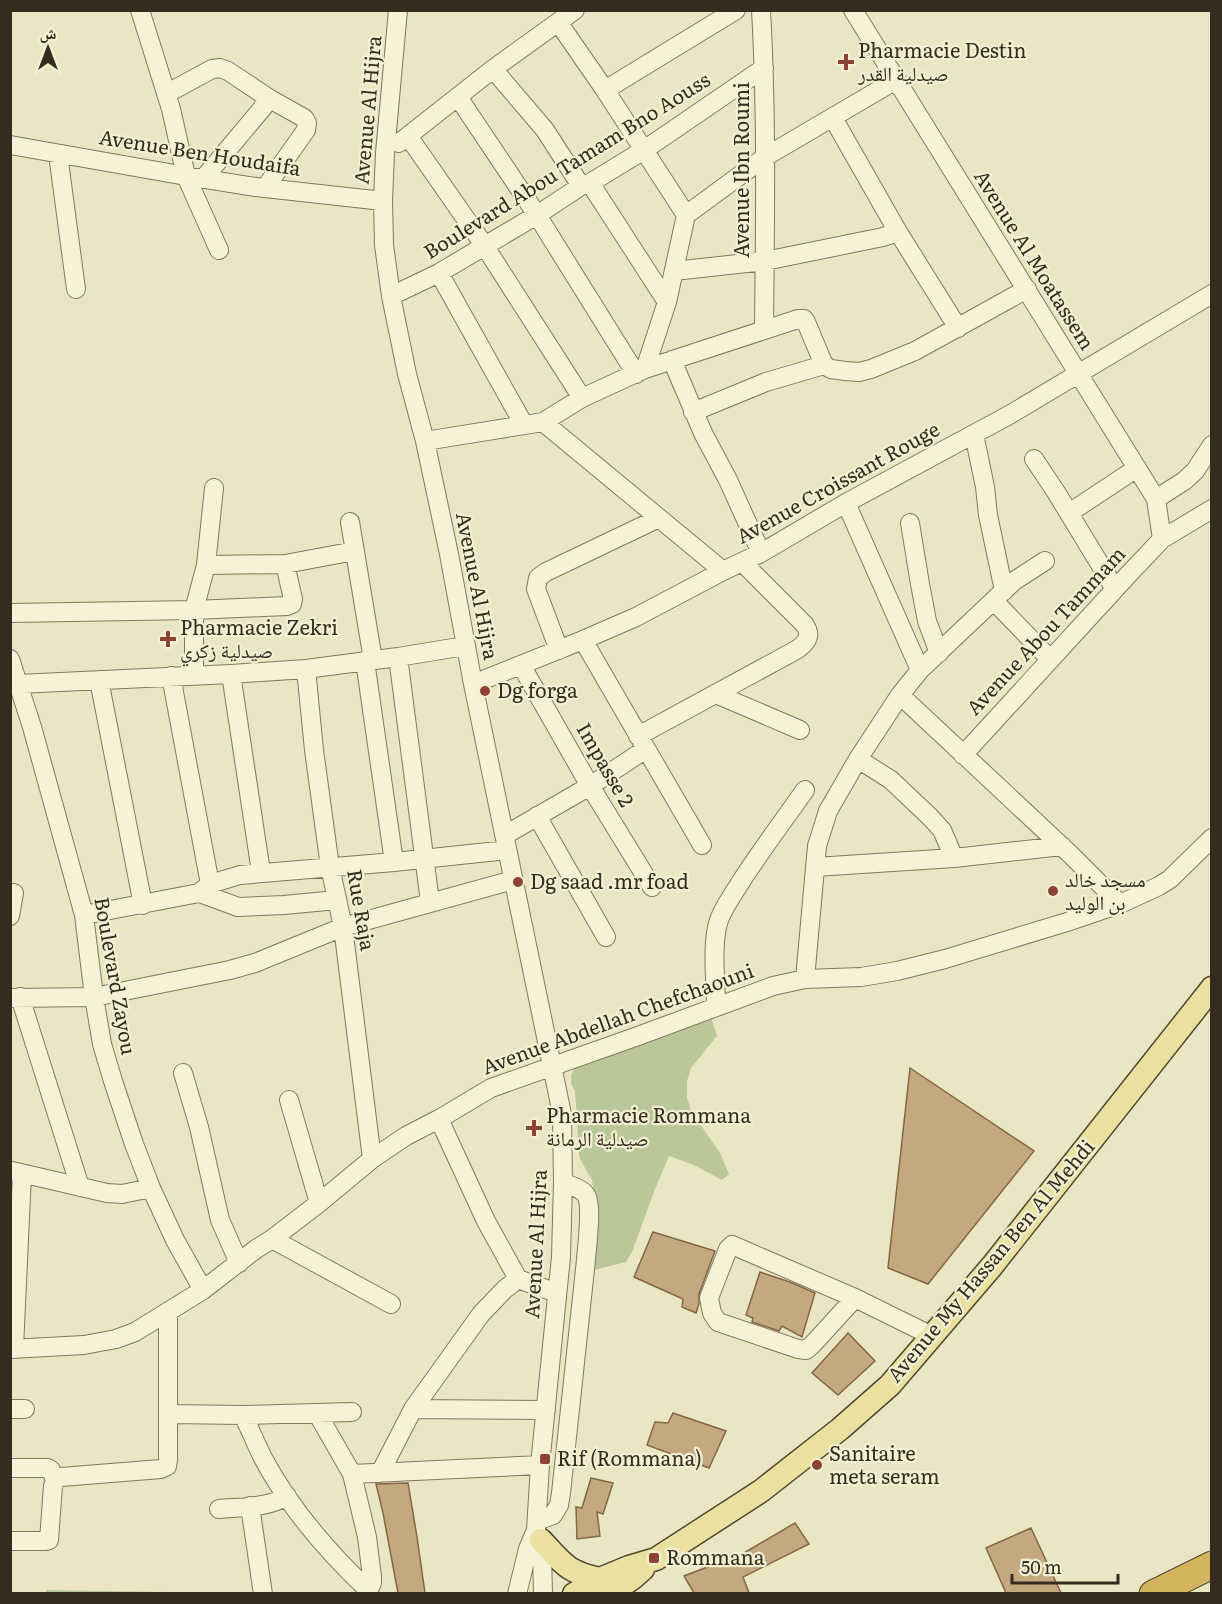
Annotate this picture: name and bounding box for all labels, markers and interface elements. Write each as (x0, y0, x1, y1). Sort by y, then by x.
north arrow (18, 18, 78, 78)
text: ش (40, 20, 57, 44)
street label: Avenue Al Hijra (345, 34, 387, 186)
place label: Pharmacie Destin صيدلية القدر (857, 34, 1027, 87)
marker: Pharmacie Destin صيدلية القدر (839, 55, 853, 69)
street label: Boulevard Abou Tamam Bno Aouss (417, 63, 715, 265)
street label: Avenue Ibn Roumi (725, 82, 755, 258)
street label: Avenue Ben Houdaifa (97, 120, 303, 182)
street label: Avenue Al Moatassem (968, 163, 1103, 355)
street label: Avenue Croissant Rouge (730, 413, 944, 550)
street label: Avenue Al Hijra (450, 509, 508, 662)
street label: Avenue Abou Tammam (958, 538, 1131, 721)
place label: Pharmacie Zekri صيدلية زكري (180, 611, 338, 667)
marker: Pharmacie Zekri صيدلية زكري (161, 632, 175, 646)
place label: Dg forga (497, 674, 578, 704)
marker: Dg forga (478, 684, 492, 698)
street label: Impasse 2 (571, 716, 643, 812)
place label: مسجد خالد بن الوليد (1065, 863, 1146, 916)
place label: Dg saad .mr foad (530, 865, 689, 895)
street label: Rue Raja (341, 867, 385, 953)
marker: Dg saad .mr foad (511, 875, 525, 889)
marker: مسجد خالد بن الوليد (1046, 884, 1060, 898)
street label: Boulevard Zayou (88, 894, 146, 1057)
street label: Avenue Abdellah Chefchaouni (477, 954, 758, 1080)
place label: Pharmacie Rommana صيدلية الرمانة (546, 1099, 751, 1152)
marker: Pharmacie Rommana صيدلية الرمانة (527, 1121, 541, 1135)
street label: Avenue My Hassan Ben Al Mehdi (879, 1131, 1101, 1388)
street label: Avenue Al Hijra (515, 1168, 553, 1319)
place label: Sanitaire meta seram (829, 1437, 940, 1490)
place label: Rif (Rommana) (557, 1442, 702, 1472)
marker: Rif (Rommana) (538, 1452, 552, 1466)
marker: Sanitaire meta seram (810, 1458, 824, 1472)
place label: Rommana (666, 1541, 765, 1571)
scale bar (1012, 1547, 1118, 1585)
marker: Rommana (647, 1551, 661, 1565)
text: 50 m (1021, 1553, 1062, 1580)

